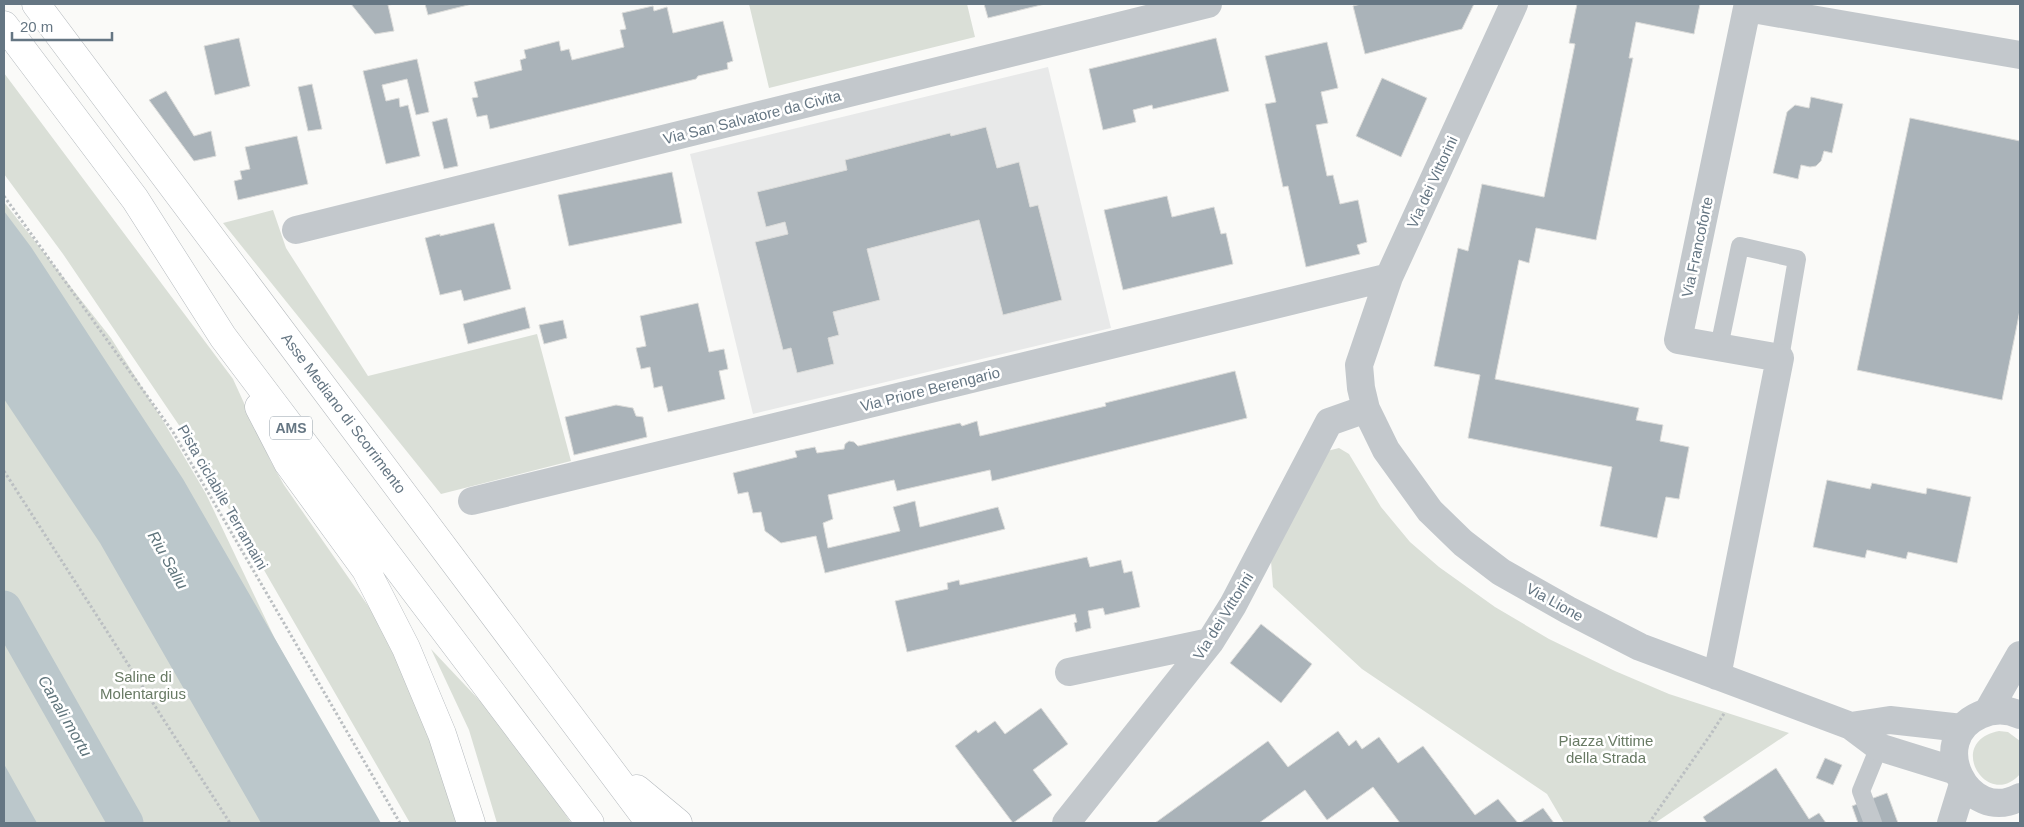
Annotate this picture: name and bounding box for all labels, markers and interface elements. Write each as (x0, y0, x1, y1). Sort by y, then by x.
scale bar (12, 10, 112, 42)
text: 20 m (20, 18, 53, 35)
street label: Via San Salvatore da Civita (661, 87, 843, 147)
street label: Via dei Vittorini (1403, 133, 1461, 231)
street label: Via Francoforte (1678, 195, 1716, 299)
street label: Asse Mediano di Scorrimento (278, 330, 410, 496)
street label: Via Priore Berengario (858, 363, 1002, 415)
road number: AMS (270, 416, 312, 439)
street label: Pista ciclabile Terramaini (174, 421, 272, 573)
water label: Riu Saliu (145, 528, 191, 592)
street label: Via dei Vittorini (1189, 569, 1257, 663)
street label: Via Lione (1524, 579, 1586, 625)
park label: Saline di Molentargius (100, 668, 186, 702)
water label: Canali mortu (35, 672, 95, 760)
park label: Piazza Vittime della Strada (1559, 732, 1653, 766)

